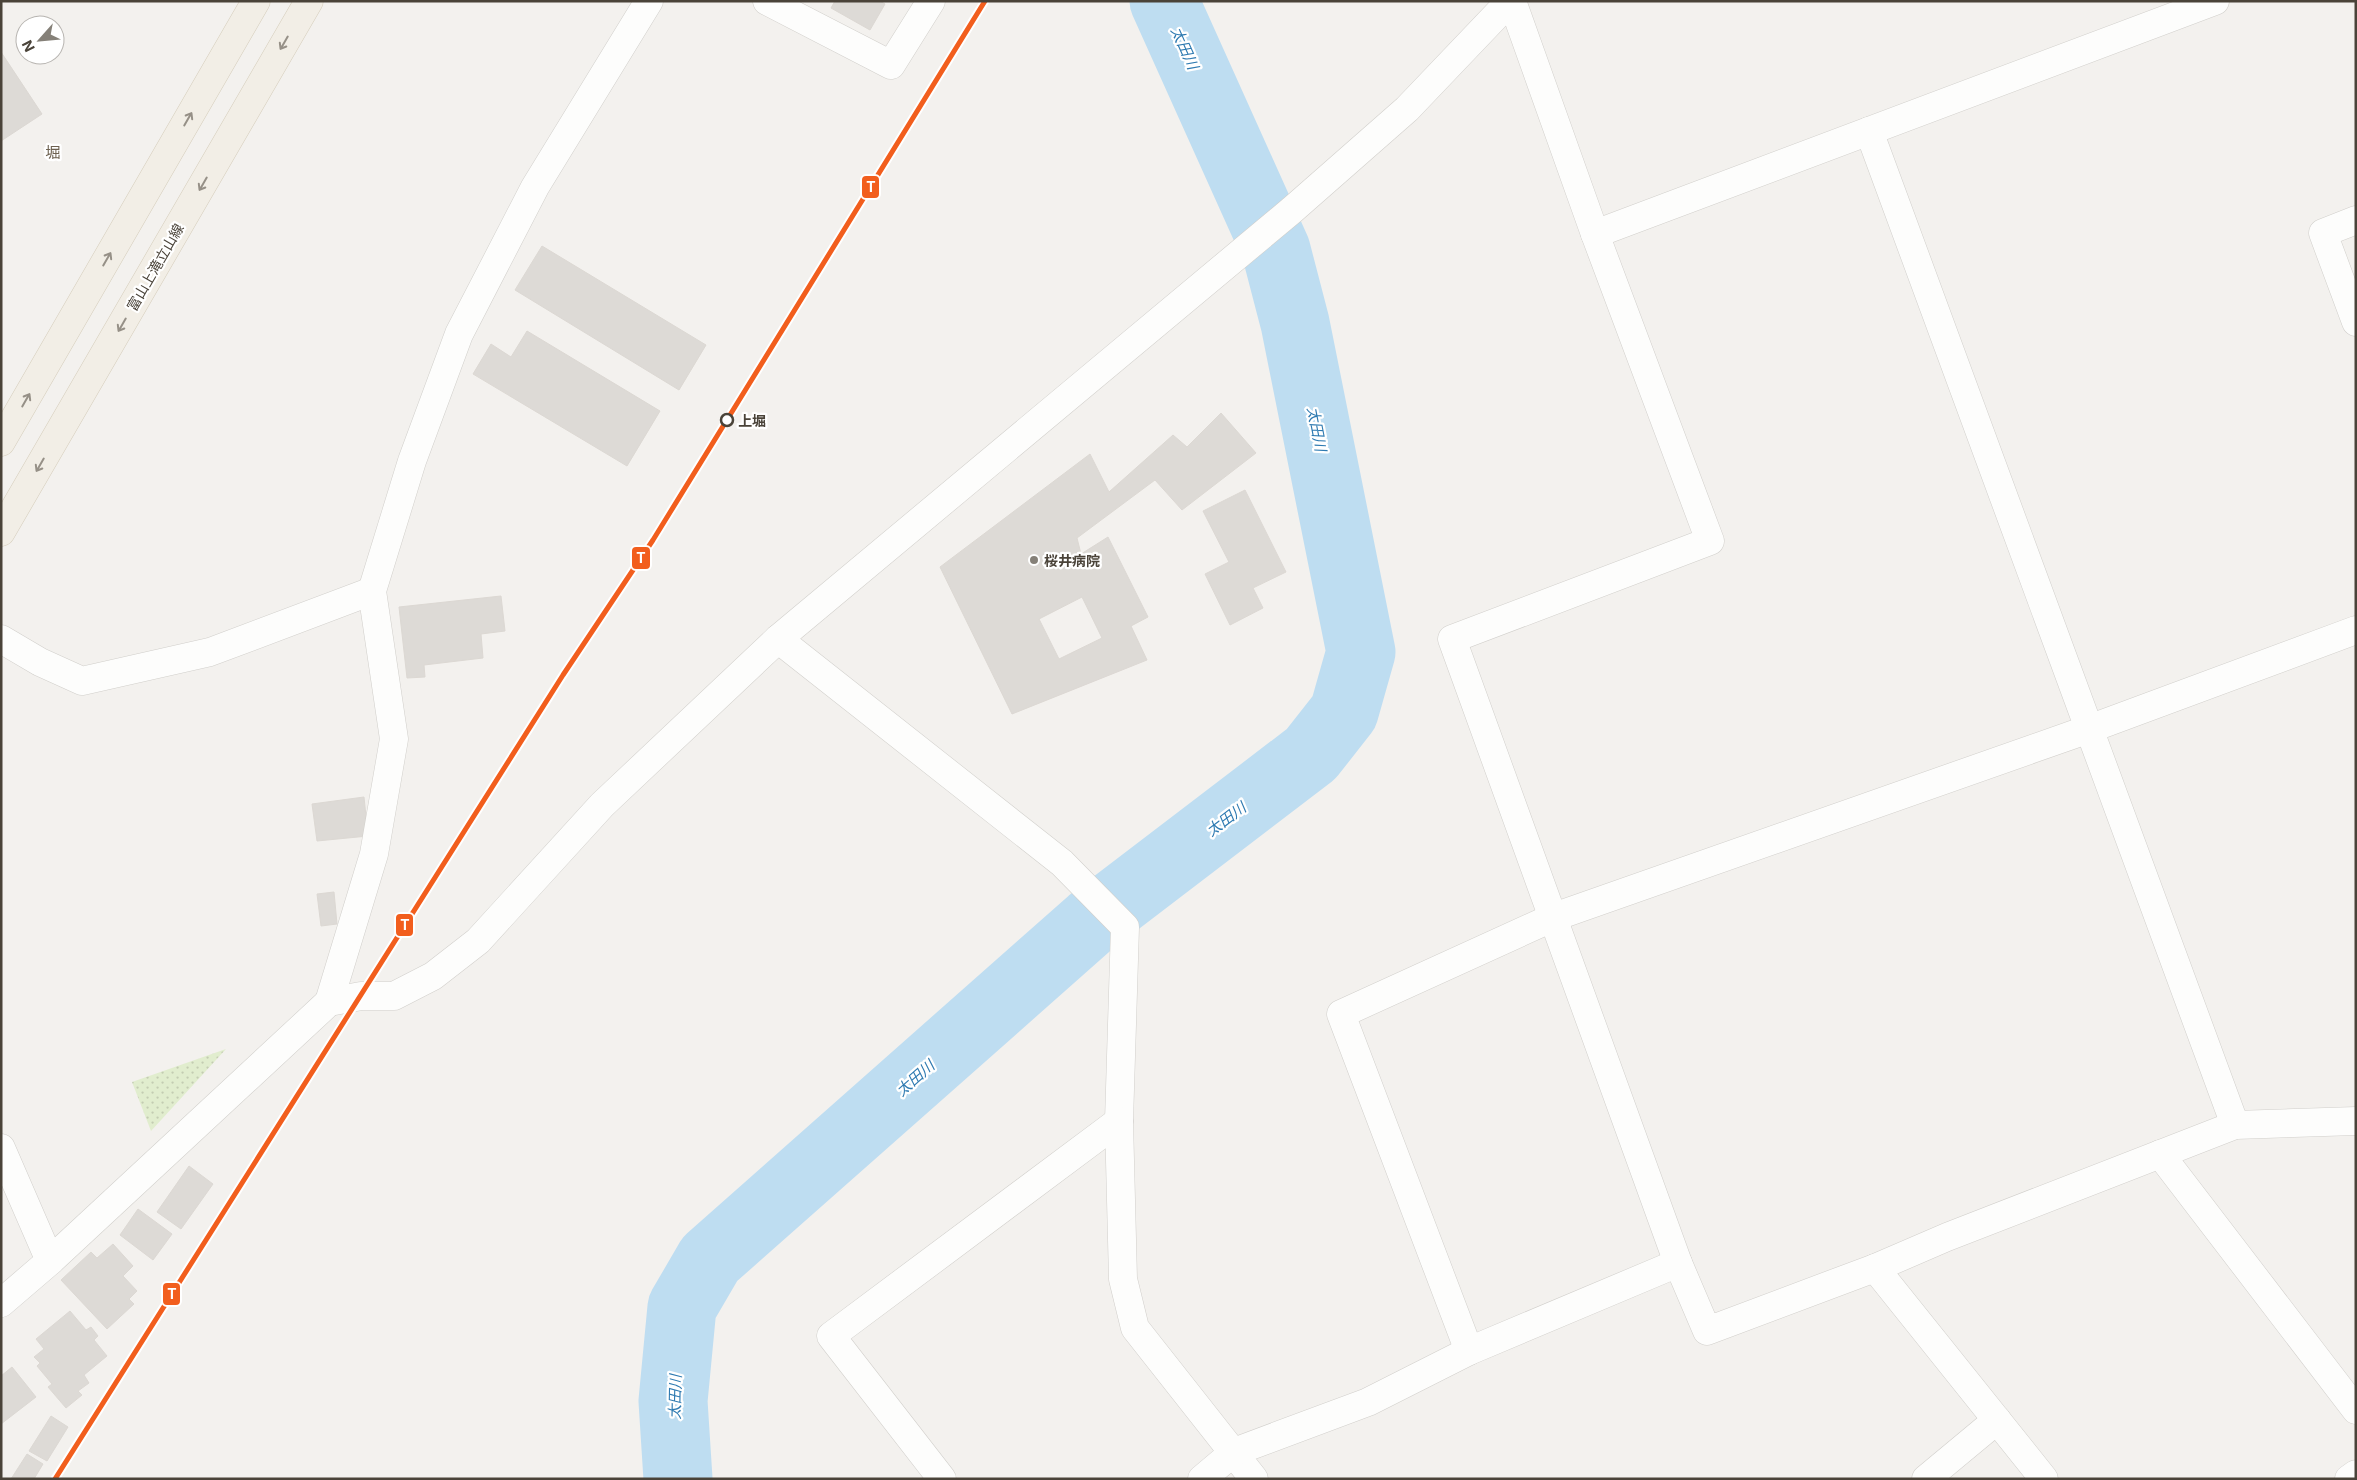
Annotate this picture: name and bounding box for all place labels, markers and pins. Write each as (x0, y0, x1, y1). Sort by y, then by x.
place label: 上堀 (738, 412, 766, 429)
marker: 上堀 (720, 413, 734, 427)
place label: 桜井病院 (1044, 552, 1100, 569)
marker: 桜井病院 (1028, 554, 1040, 566)

